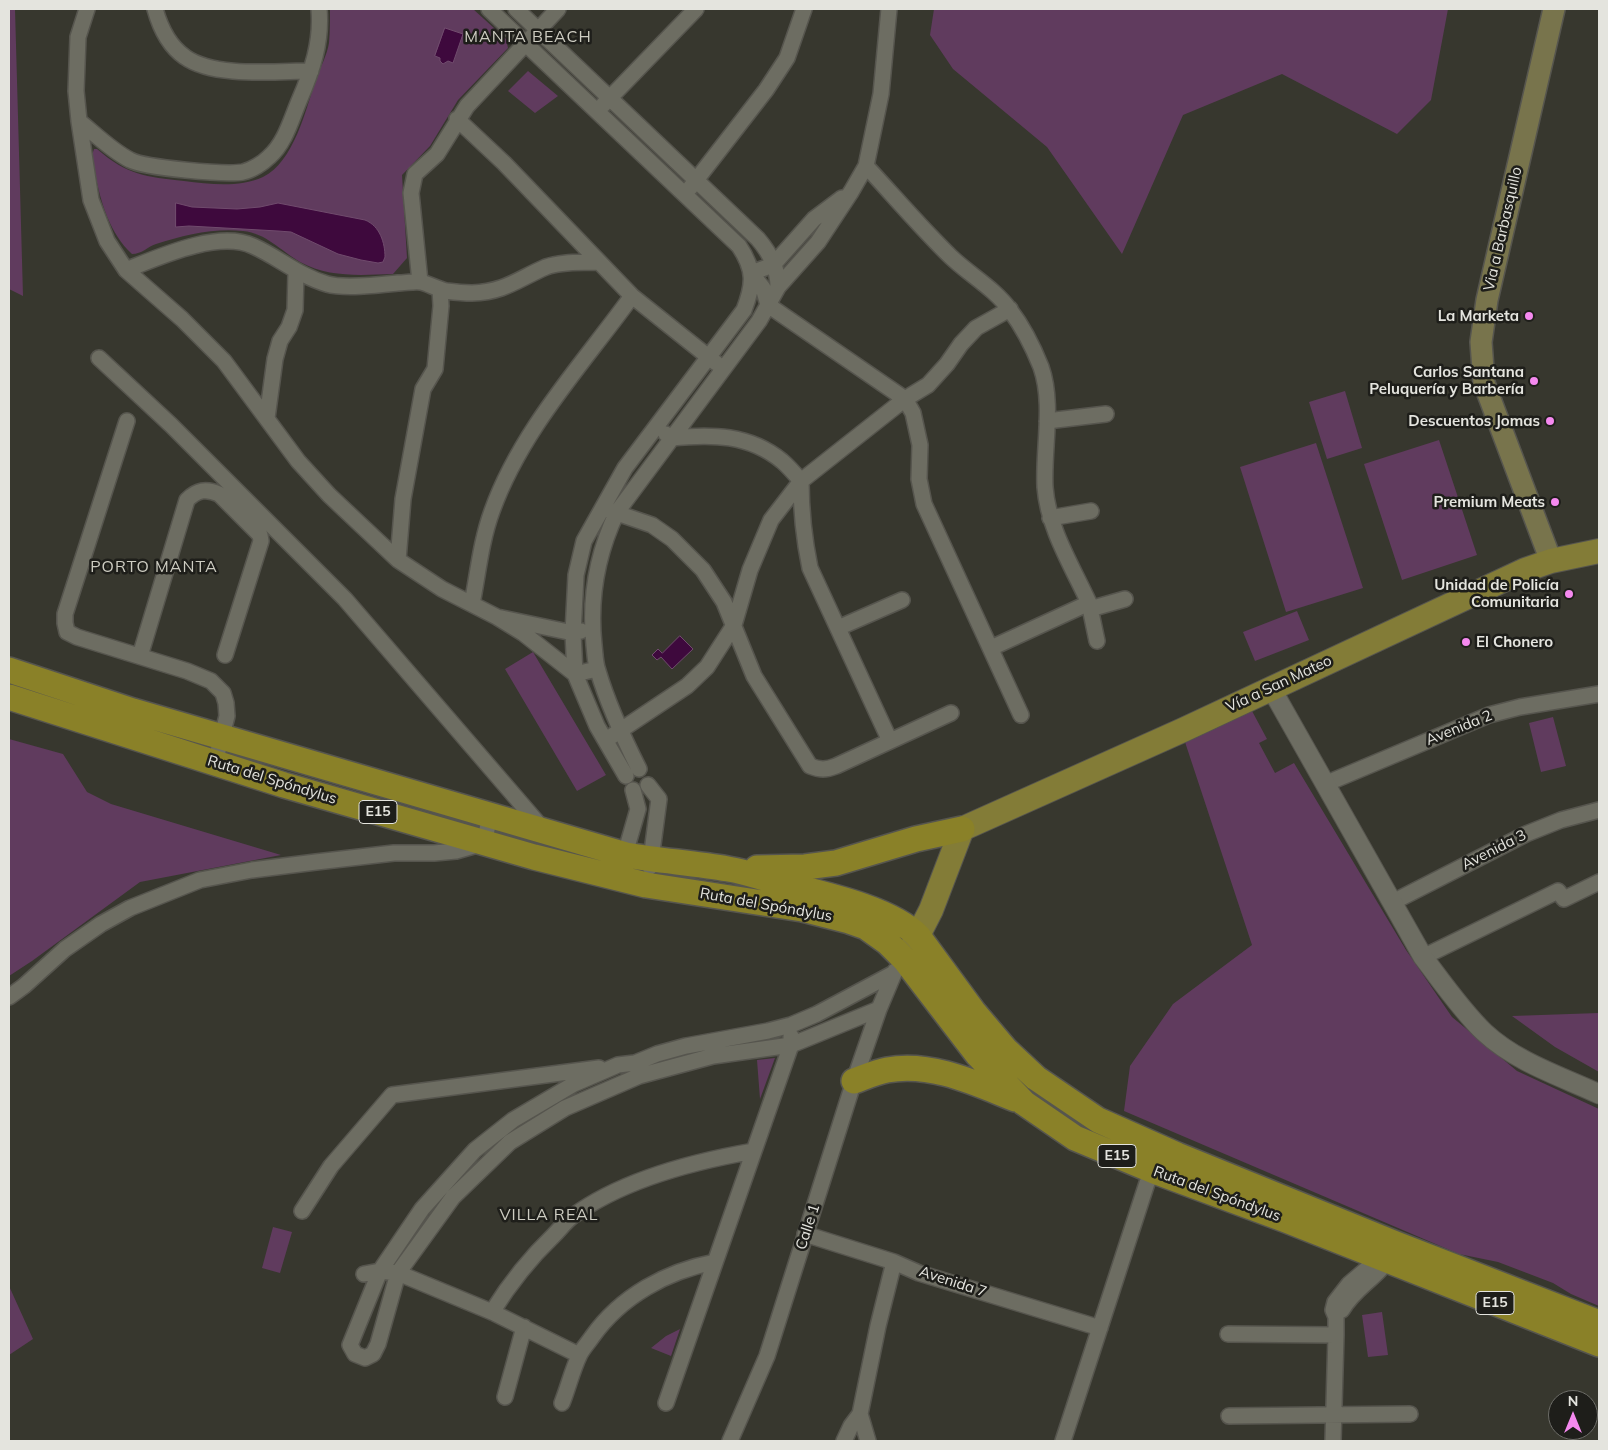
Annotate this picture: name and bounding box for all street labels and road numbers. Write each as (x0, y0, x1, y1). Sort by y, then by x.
street label: Via a Barbasquillo (1480, 165, 1526, 293)
street label: Vía a San Mateo (1223, 652, 1335, 716)
street label: Avenida 2 (1423, 707, 1495, 749)
street label: Ruta del Spóndylus (205, 752, 339, 808)
road number: E15 (359, 800, 397, 824)
street label: Avenida 3 (1459, 826, 1529, 874)
street label: Ruta del Spóndylus (698, 884, 834, 926)
road number: E15 (1098, 1144, 1136, 1168)
street label: Ruta del Spóndylus (1151, 1163, 1283, 1225)
street label: Calle 1 (792, 1202, 824, 1252)
street label: Avenida 7 (917, 1263, 989, 1301)
road number: E15 (1476, 1292, 1514, 1315)

